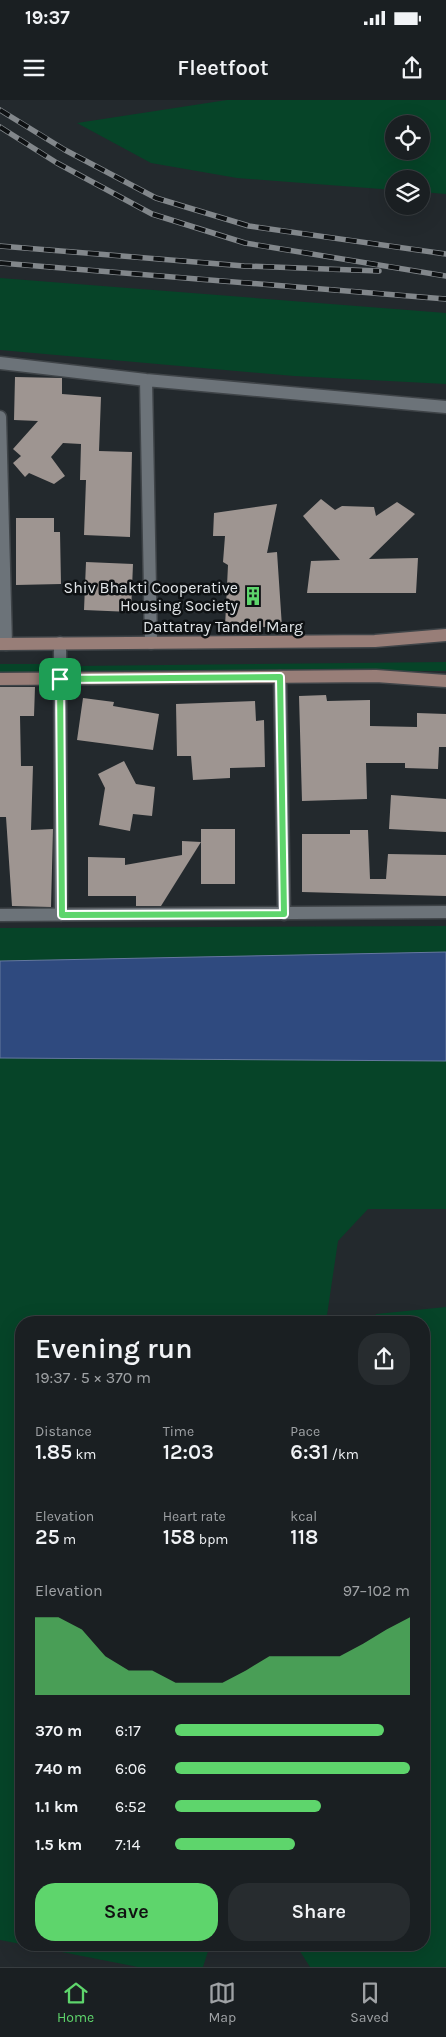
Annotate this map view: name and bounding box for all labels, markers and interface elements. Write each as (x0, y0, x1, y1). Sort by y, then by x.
text: 19:37 (25, 7, 70, 29)
icon: menu (20, 54, 48, 82)
icon: share (398, 54, 426, 82)
text: Fleetfoot (177, 55, 269, 81)
map controls (385, 115, 430, 215)
button: locate (385, 115, 430, 160)
button: layers (385, 170, 430, 215)
place label: Shiv Bhakti Cooperative Housing Society (64, 578, 239, 615)
building icon: Shiv Bhakti Cooperative Housing Society (242, 585, 264, 607)
street label: Dattatray Tandel Marg (143, 617, 303, 636)
pin (39, 658, 81, 700)
icon: arrive (46, 665, 74, 693)
text: Evening run (35, 1332, 192, 1365)
button: share (358, 1333, 410, 1385)
text: 19:37 · 5 × 370 m (35, 1368, 151, 1387)
text: Distance (35, 1423, 92, 1440)
text: Time (163, 1423, 194, 1440)
text: Pace (290, 1423, 320, 1440)
text: 1.85 (35, 1440, 72, 1464)
text: 12:03 (163, 1440, 214, 1464)
text: 6:31 (290, 1440, 329, 1464)
text: km (72, 1446, 96, 1463)
text: /km (329, 1446, 359, 1463)
text: Elevation (35, 1508, 94, 1525)
text: Heart rate (163, 1508, 226, 1525)
text: kcal (290, 1508, 317, 1525)
text: 25 (35, 1525, 60, 1549)
text: 158 (163, 1525, 196, 1549)
text: 118 (290, 1525, 318, 1549)
text: m (60, 1531, 76, 1548)
text: bpm (196, 1531, 228, 1548)
text: Elevation (35, 1581, 103, 1600)
text: 97–102 m (343, 1581, 410, 1600)
text: 370 m (35, 1721, 82, 1740)
text: 6:17 (115, 1721, 141, 1740)
text: 740 m (35, 1759, 82, 1778)
text: 6:06 (115, 1759, 147, 1778)
text: 1.1 km (35, 1797, 79, 1816)
text: 6:52 (115, 1797, 146, 1816)
text: 1.5 km (35, 1835, 82, 1854)
text: 7:14 (115, 1835, 140, 1854)
button: Save (35, 1883, 218, 1941)
button: Share (228, 1883, 410, 1941)
tab: Home (57, 1979, 94, 2026)
tab: Map (208, 1979, 236, 2026)
tab: Saved (350, 1979, 389, 2026)

